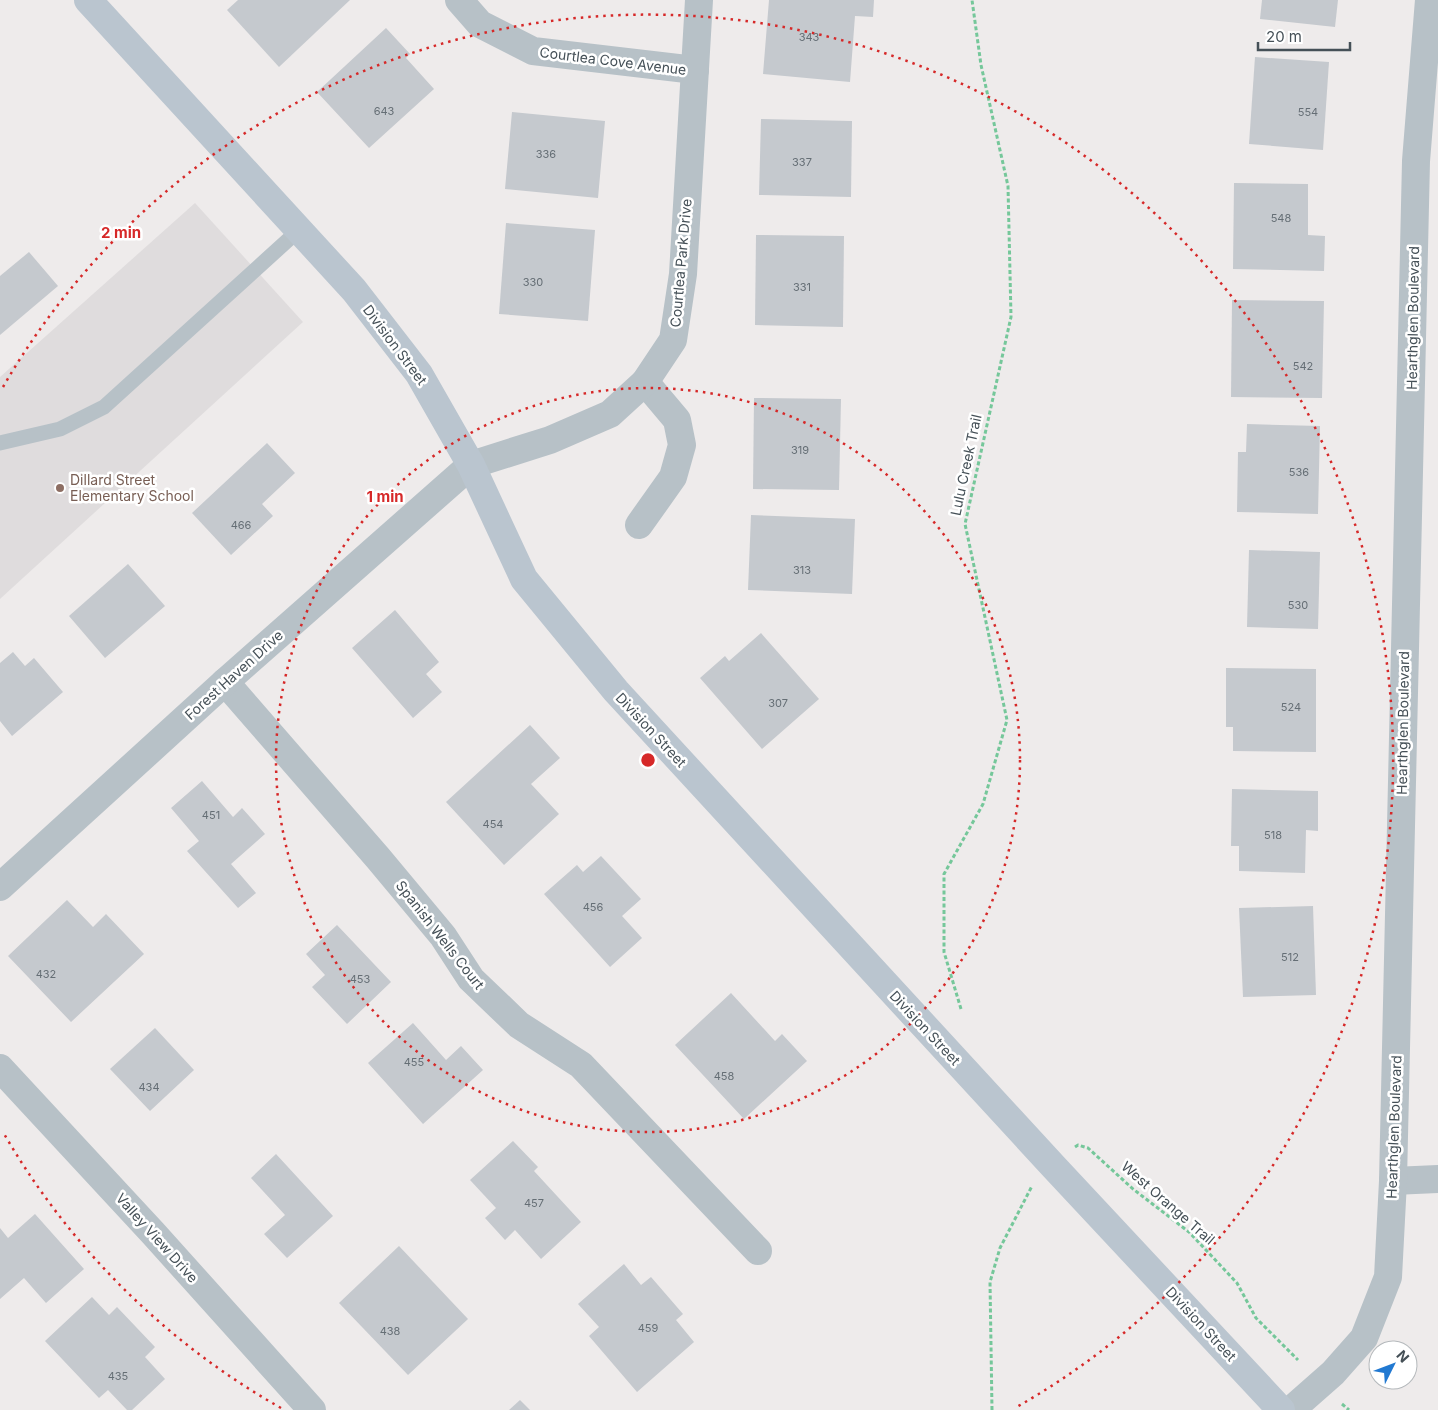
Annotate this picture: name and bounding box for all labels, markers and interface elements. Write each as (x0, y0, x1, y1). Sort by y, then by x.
scale bar (1258, 20, 1350, 52)
text: 20 m (1266, 27, 1302, 46)
house number: 343 (799, 30, 820, 44)
street label: Courtlea Cove Avenue (539, 43, 687, 78)
house number: 643 (374, 104, 395, 118)
house number: 554 (1298, 105, 1318, 119)
house number: 336 (536, 147, 556, 161)
house number: 337 (792, 155, 812, 169)
street label: Courtlea Park Drive (666, 198, 695, 328)
house number: 548 (1271, 211, 1291, 225)
text: 2 min (101, 223, 141, 242)
street label: Hearthglen Boulevard (1403, 246, 1422, 390)
house number: 330 (523, 275, 543, 289)
house number: 331 (793, 280, 811, 294)
street label: Division Street (360, 301, 431, 388)
house number: 542 (1293, 359, 1313, 373)
street label: Lulu Creek Trail (946, 413, 985, 517)
house number: 319 (791, 443, 809, 457)
house number: 536 (1289, 465, 1309, 479)
place label: Dillard Street Elementary School (70, 471, 194, 504)
marker: Dillard Street Elementary School (54, 482, 66, 494)
text: 1 min (366, 487, 404, 506)
house number: 466 (231, 518, 252, 532)
house number: 313 (793, 563, 811, 577)
house number: 530 (1288, 598, 1308, 612)
street label: Forest Haven Drive (181, 626, 286, 723)
street label: Hearthglen Boulevard (1393, 651, 1412, 795)
street label: Division Street (613, 689, 690, 771)
house number: 307 (768, 696, 788, 710)
house number: 524 (1281, 700, 1301, 714)
centre of rings (639, 751, 657, 769)
house number: 451 (202, 808, 220, 822)
house number: 454 (483, 817, 503, 831)
house number: 518 (1264, 828, 1282, 842)
street label: Spanish Wells Court (393, 877, 488, 993)
house number: 456 (583, 900, 603, 914)
house number: 512 (1281, 950, 1299, 964)
house number: 432 (36, 967, 56, 981)
house number: 453 (350, 972, 370, 986)
street label: Division Street (887, 987, 964, 1069)
house number: 455 (404, 1055, 425, 1069)
street label: Hearthglen Boulevard (1382, 1055, 1405, 1199)
house number: 458 (714, 1069, 734, 1083)
house number: 434 (138, 1080, 160, 1094)
street label: West Orange Trail (1118, 1157, 1218, 1248)
street label: Valley View Drive (113, 1189, 202, 1286)
house number: 457 (524, 1196, 544, 1210)
street label: Division Street (1163, 1283, 1240, 1365)
house number: 459 (638, 1321, 658, 1335)
house number: 438 (380, 1324, 401, 1338)
north arrow (1368, 1340, 1418, 1390)
text: N (1393, 1346, 1413, 1366)
house number: 435 (108, 1369, 129, 1383)

